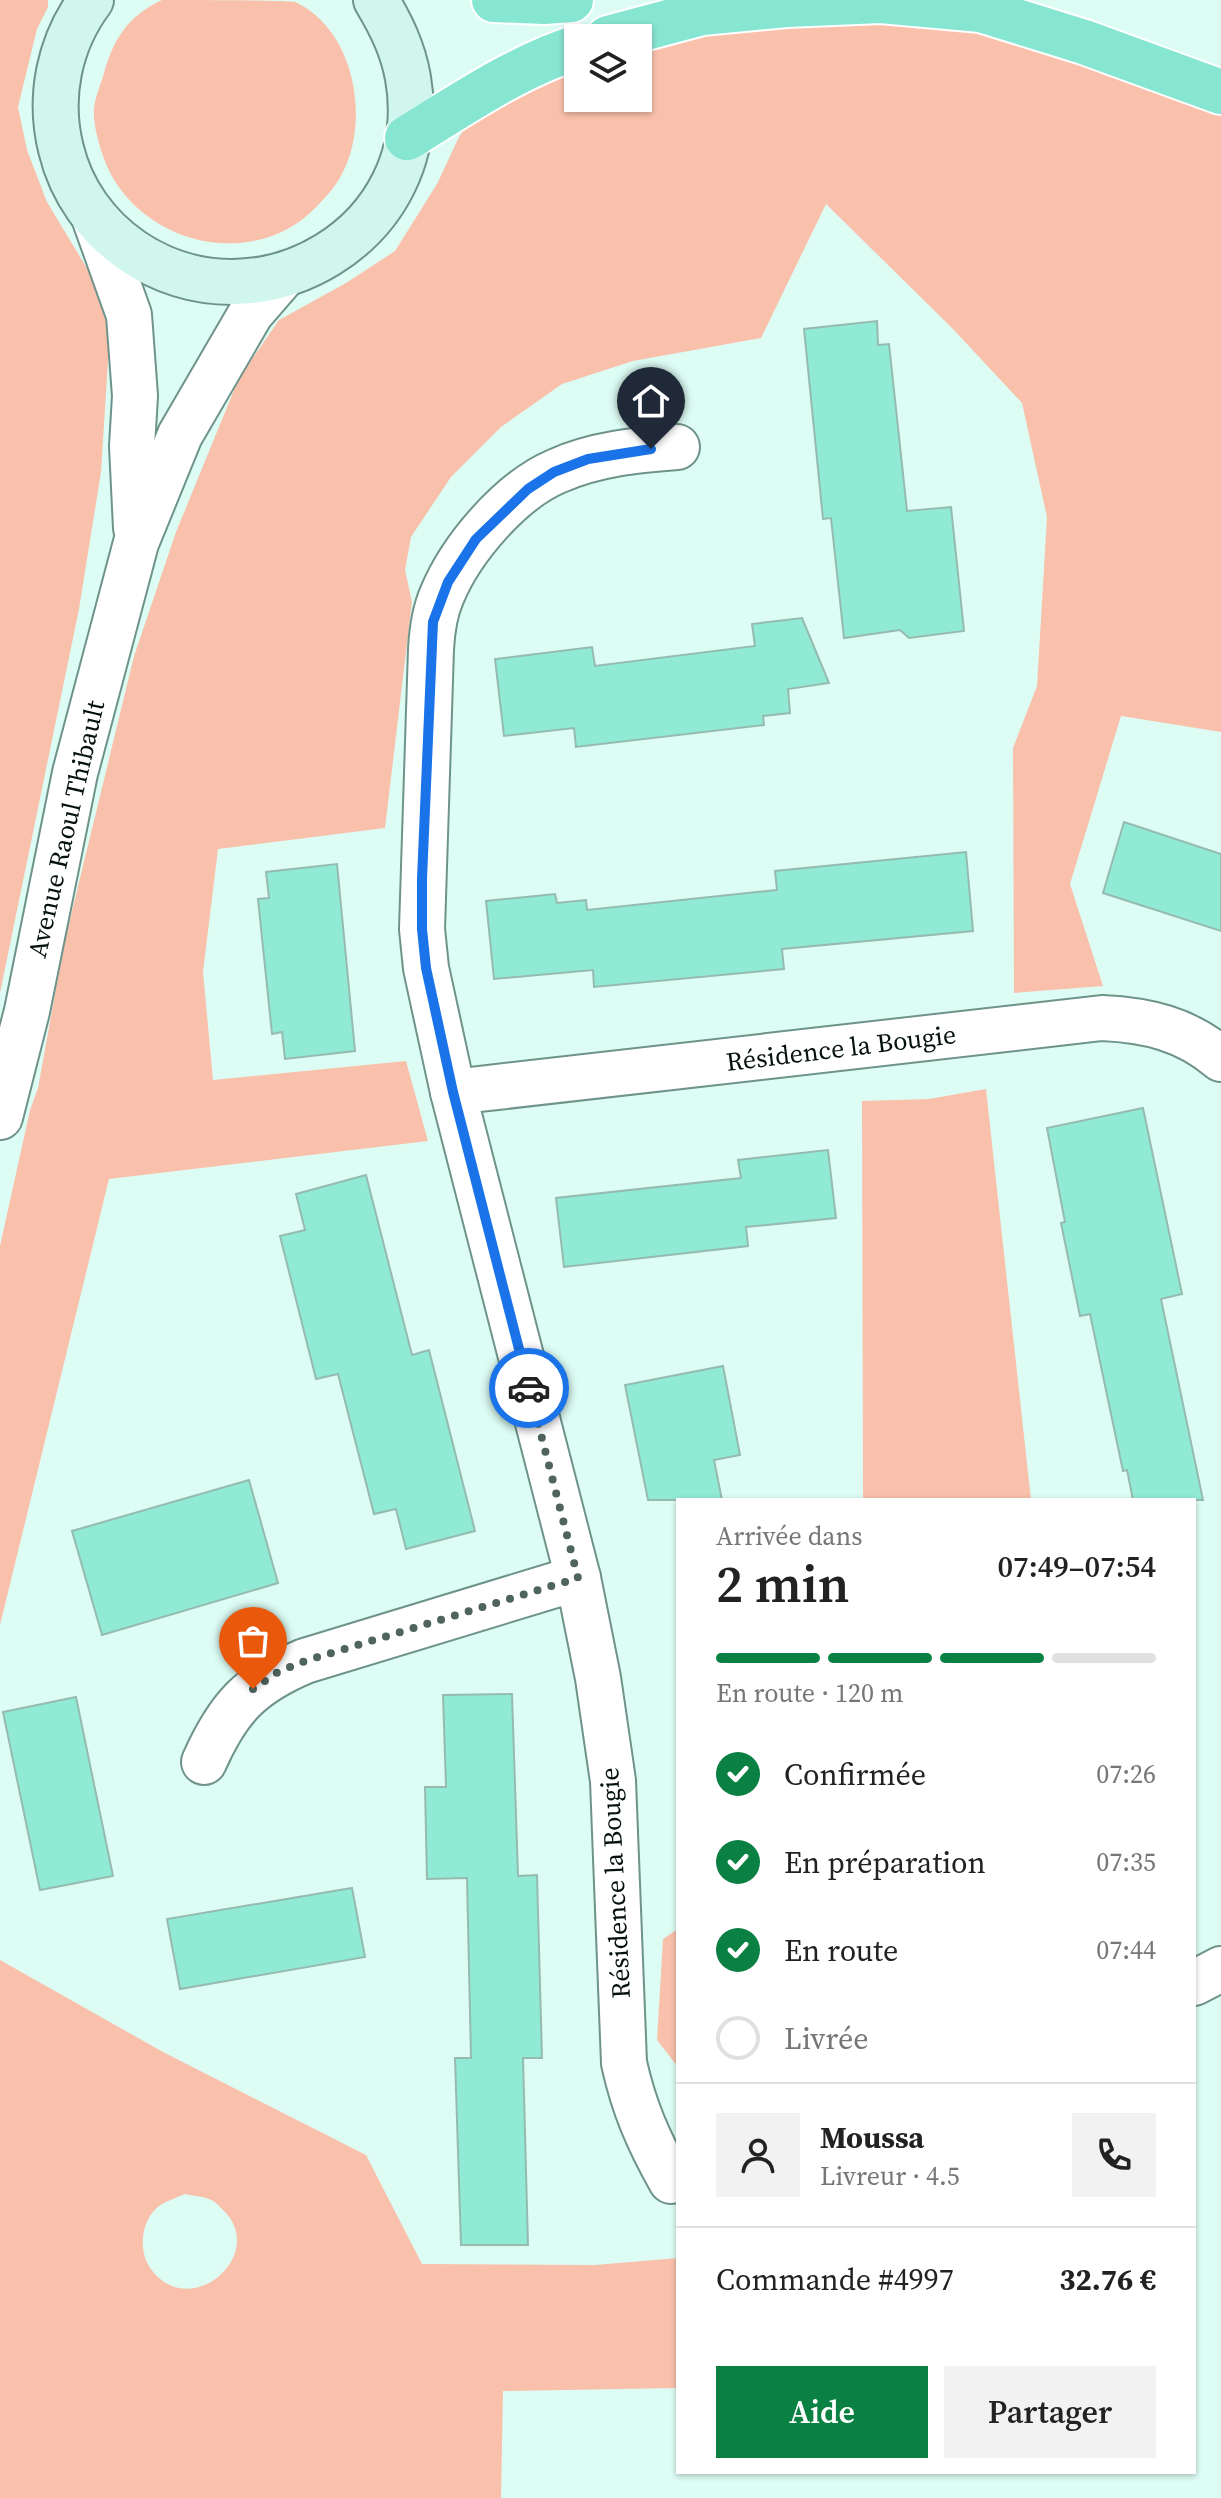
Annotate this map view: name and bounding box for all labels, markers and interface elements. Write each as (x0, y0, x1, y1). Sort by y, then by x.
map controls (564, 24, 652, 112)
button: layers (564, 24, 652, 112)
pin (617, 367, 685, 449)
icon: home (629, 379, 673, 423)
street label: Avenue Raoul Thibault (19, 696, 113, 961)
street label: Résidence la Bougie (724, 1016, 958, 1080)
courier (489, 1348, 569, 1428)
icon: car (507, 1366, 551, 1410)
text: Arrivée dans (716, 1518, 862, 1554)
text: 07:49–07:54 (997, 1546, 1156, 1587)
text: 2 min (716, 1548, 849, 1619)
pin (219, 1607, 287, 1689)
icon: bag (231, 1619, 275, 1663)
text: En route · 120 m (716, 1675, 904, 1711)
icon: check (716, 1752, 760, 1796)
text: Confirmée (784, 1754, 926, 1795)
text: 07:26 (1096, 1756, 1156, 1792)
street label: Résidence la Bougie (591, 1767, 639, 1999)
icon: check (716, 1840, 760, 1884)
text: En préparation (784, 1842, 986, 1883)
text: 07:35 (1096, 1844, 1156, 1880)
icon: check (716, 1928, 760, 1972)
text: En route (784, 1930, 898, 1971)
text: 07:44 (1096, 1932, 1156, 1968)
text: Livrée (784, 2018, 869, 2059)
button: person (716, 2113, 800, 2197)
button: phone (1072, 2113, 1156, 2197)
text: Moussa (820, 2117, 924, 2158)
text: Livreur · 4.5 (820, 2158, 960, 2194)
text: Commande #4997 (716, 2259, 954, 2300)
text: 32.76 € (1059, 2259, 1156, 2300)
button: Aide (716, 2366, 928, 2458)
button: Partager (944, 2366, 1156, 2458)

